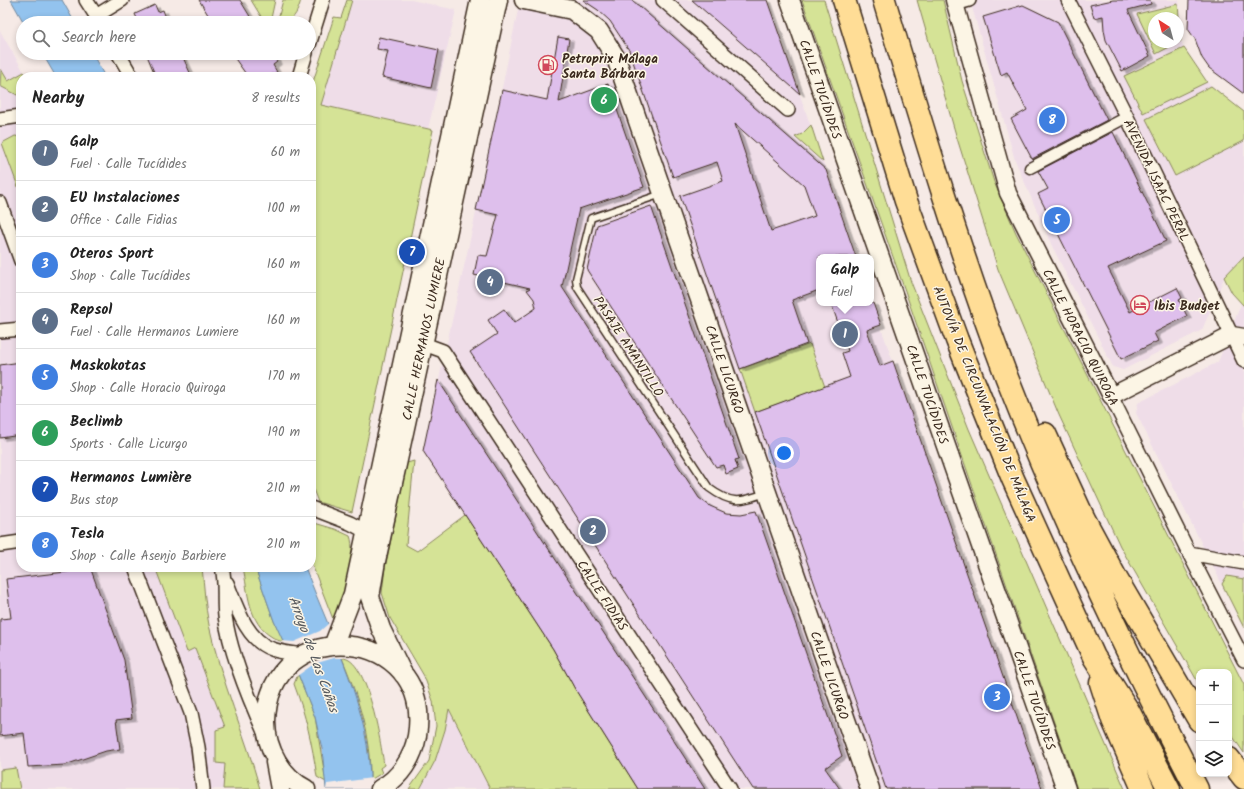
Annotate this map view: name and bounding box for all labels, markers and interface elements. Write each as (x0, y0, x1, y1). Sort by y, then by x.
north arrow (1148, 12, 1184, 48)
search box (16, 16, 316, 60)
text: Search here (62, 26, 136, 50)
icon: search (30, 27, 52, 49)
street label: CALLE TUCÍDIDES (793, 37, 847, 142)
place label: Petroprix Málaga Santa Bárbara (562, 49, 658, 85)
fuel station icon: Petroprix Málaga Santa Bárbara (537, 54, 559, 76)
text: Nearby (32, 85, 84, 112)
pin: 6 (591, 85, 617, 115)
text: 8 results (251, 88, 300, 109)
pin: 8 (1039, 105, 1065, 135)
street label: AVENIDA ISAAC PERAL (1117, 116, 1194, 245)
text: Galp (70, 130, 99, 154)
text: 1 (43, 142, 47, 163)
text: 60 m (271, 142, 300, 163)
text: Fuel · Calle Tucídides (70, 154, 186, 175)
text: EU Instalaciones (70, 186, 180, 210)
text: 2 (41, 198, 49, 219)
text: 100 m (267, 198, 300, 219)
pin: 5 (1044, 205, 1070, 235)
text: Office · Calle Fidias (70, 210, 177, 231)
pin: 7 (399, 237, 425, 267)
text: Oteros Sport (70, 242, 154, 266)
text: 3 (41, 254, 49, 275)
text: 160 m (267, 254, 300, 275)
popup (816, 254, 874, 306)
street label: CALLE HERMANOS LUMIERE (397, 256, 452, 422)
text: Galp (831, 258, 859, 282)
street label: CALLE HORACIO QUIROGA (1036, 265, 1123, 410)
text: Shop · Calle Tucídides (70, 266, 190, 287)
pin: 4 (477, 267, 503, 297)
text: Fuel (831, 282, 853, 303)
street label: AUTOVÍA DE CIRCUNVALACIÓN DE MÁLAGA (926, 283, 1041, 526)
street label: PASAJE AMANTILLO (587, 292, 668, 401)
hotel icon: Ibis Budget (1129, 294, 1151, 316)
place label: Ibis Budget (1154, 296, 1220, 317)
text: Repsol (70, 298, 112, 322)
text: 4 (41, 310, 49, 331)
text: 160 m (267, 310, 300, 331)
pin: 1 (832, 319, 858, 349)
text: Fuel · Calle Hermanos Lumiere (70, 322, 239, 343)
street label: CALLE LICURGO (699, 322, 749, 417)
street label: CALLE TUCÍDIDES (900, 342, 954, 447)
text: Maskokotas (70, 354, 146, 378)
text: 5 (42, 366, 48, 387)
text: 170 m (268, 366, 300, 387)
text: Shop · Calle Horacio Quiroga (70, 378, 226, 399)
text: Beclimb (70, 410, 123, 434)
text: 6 (41, 422, 49, 443)
text: 190 m (268, 422, 300, 443)
text: Sports · Calle Licurgo (70, 434, 187, 455)
your location (774, 443, 794, 463)
text: Hermanos Lumière (70, 466, 192, 490)
text: 7 (42, 478, 48, 499)
text: 210 m (266, 478, 300, 499)
text: Bus stop (70, 490, 118, 511)
pin: 2 (580, 516, 606, 546)
text: Tesla (70, 522, 104, 546)
text: 8 (41, 534, 49, 555)
text: 210 m (266, 534, 300, 555)
text: Shop · Calle Asenjo Barbiere (70, 546, 226, 567)
street label: CALLE FIDIAS (571, 556, 633, 635)
water label: Arroyo de Las Cañas (282, 593, 345, 717)
street label: CALLE LICURGO (804, 628, 854, 723)
street label: CALLE TUCÍDIDES (1007, 648, 1061, 753)
map controls (1196, 669, 1232, 777)
button: + (1196, 669, 1232, 705)
pin: 3 (984, 682, 1010, 712)
button: − (1196, 705, 1232, 741)
button: layers (1196, 741, 1232, 777)

